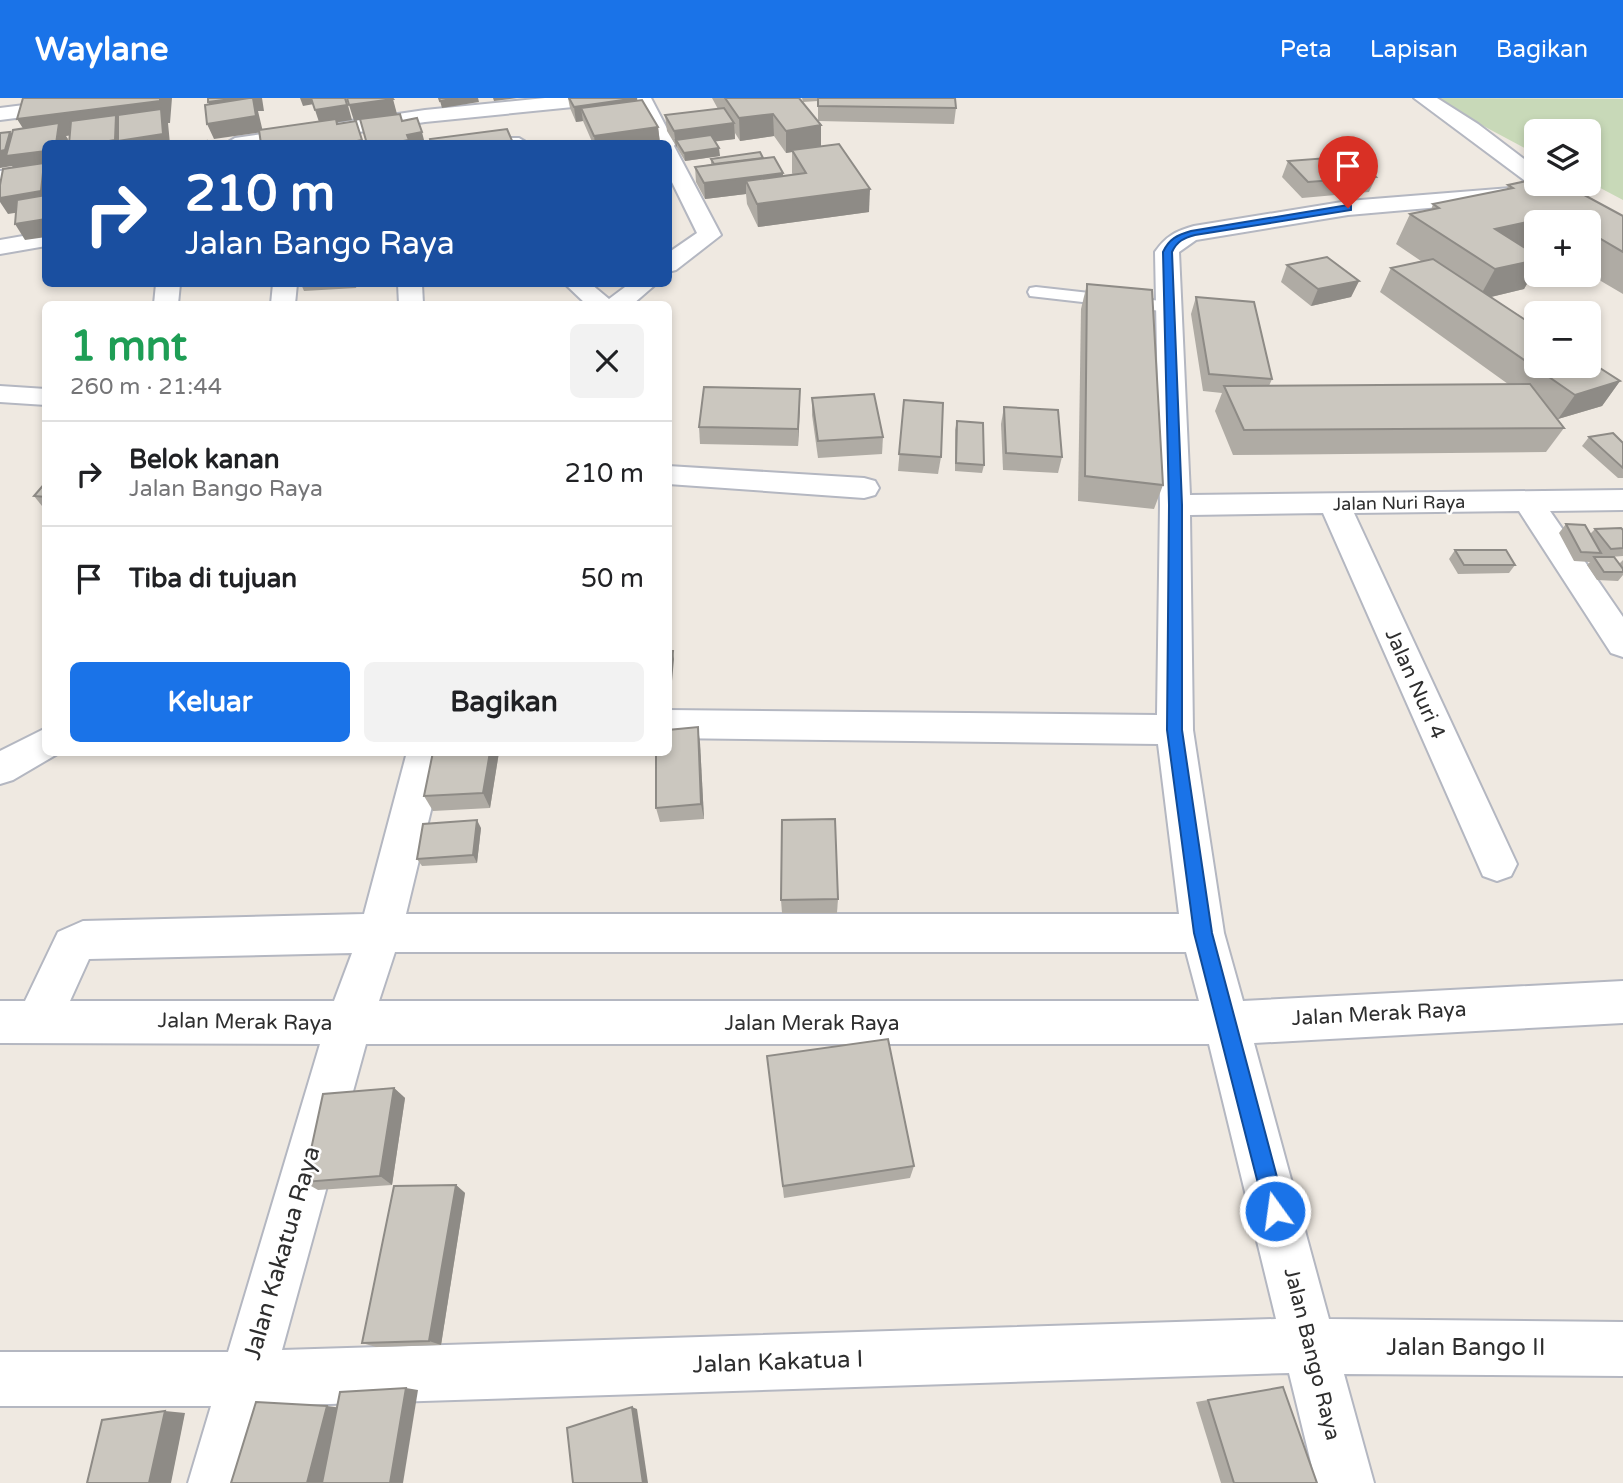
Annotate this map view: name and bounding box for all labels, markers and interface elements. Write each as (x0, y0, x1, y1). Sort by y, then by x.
text: Waylane (35, 30, 169, 69)
text: Peta (1280, 35, 1332, 64)
text: Lapisan (1370, 35, 1458, 64)
text: Bagikan (1496, 35, 1588, 64)
map controls (1524, 119, 1601, 378)
button: layers (1524, 119, 1601, 196)
pin (1318, 136, 1378, 208)
icon: arrive (1329, 147, 1367, 185)
text: 210 m (185, 165, 335, 224)
icon: right (70, 168, 161, 259)
button: + (1524, 210, 1601, 287)
text: Jalan Bango Raya (185, 225, 455, 263)
button: − (1524, 301, 1601, 378)
text: 1 mnt (70, 321, 187, 372)
button: close (570, 324, 644, 398)
text: 260 m · 21:44 (70, 373, 222, 401)
text: Belok kanan (129, 444, 280, 475)
icon: right (70, 455, 108, 493)
text: 210 m (564, 458, 644, 489)
text: Jalan Bango Raya (129, 475, 323, 503)
street label: Jalan Nuri Raya (1333, 491, 1465, 515)
icon: arrive (70, 560, 108, 598)
text: Tiba di tujuan (129, 563, 297, 594)
text: 50 m (581, 563, 644, 594)
street label: Jalan Nuri 4 (1380, 625, 1450, 743)
button: Keluar (70, 662, 350, 742)
button: Bagikan (364, 662, 644, 742)
street label: Jalan Merak Raya (1291, 997, 1467, 1031)
street label: Jalan Merak Raya (157, 1008, 333, 1036)
street label: Jalan Merak Raya (724, 1011, 900, 1036)
street label: Jalan Kakatua Raya (238, 1143, 326, 1363)
position arrow (1238, 1174, 1312, 1248)
street label: Jalan Bango Raya (1278, 1265, 1346, 1443)
street label: Jalan Bango II (1386, 1333, 1546, 1362)
street label: Jalan Kakatua I (692, 1345, 864, 1379)

